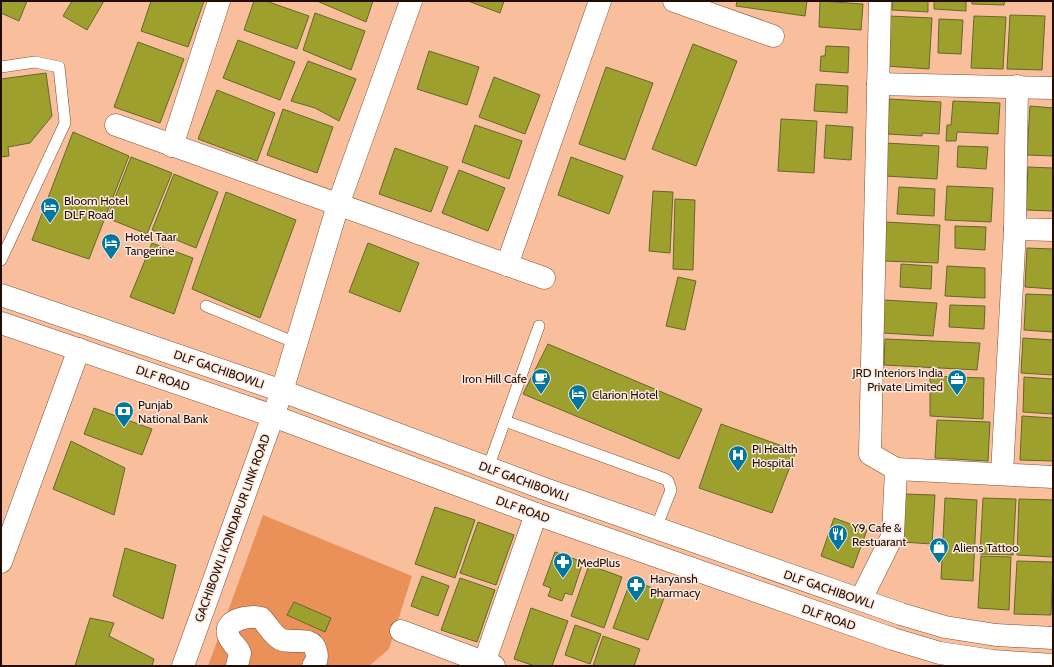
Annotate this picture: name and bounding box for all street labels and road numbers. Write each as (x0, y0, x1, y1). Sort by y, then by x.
street label: DLF GACHIBOWLI (172, 346, 266, 392)
street label: DLF ROAD (134, 362, 192, 394)
street label: GACHIBOWLI KONDAPUR LINK ROAD (191, 432, 273, 624)
street label: DLF GACHIBOWLI (477, 458, 571, 504)
street label: DLF ROAD (494, 492, 552, 526)
street label: DLF GACHIBOWLI (782, 566, 876, 612)
street label: DLF ROAD (800, 601, 858, 633)

